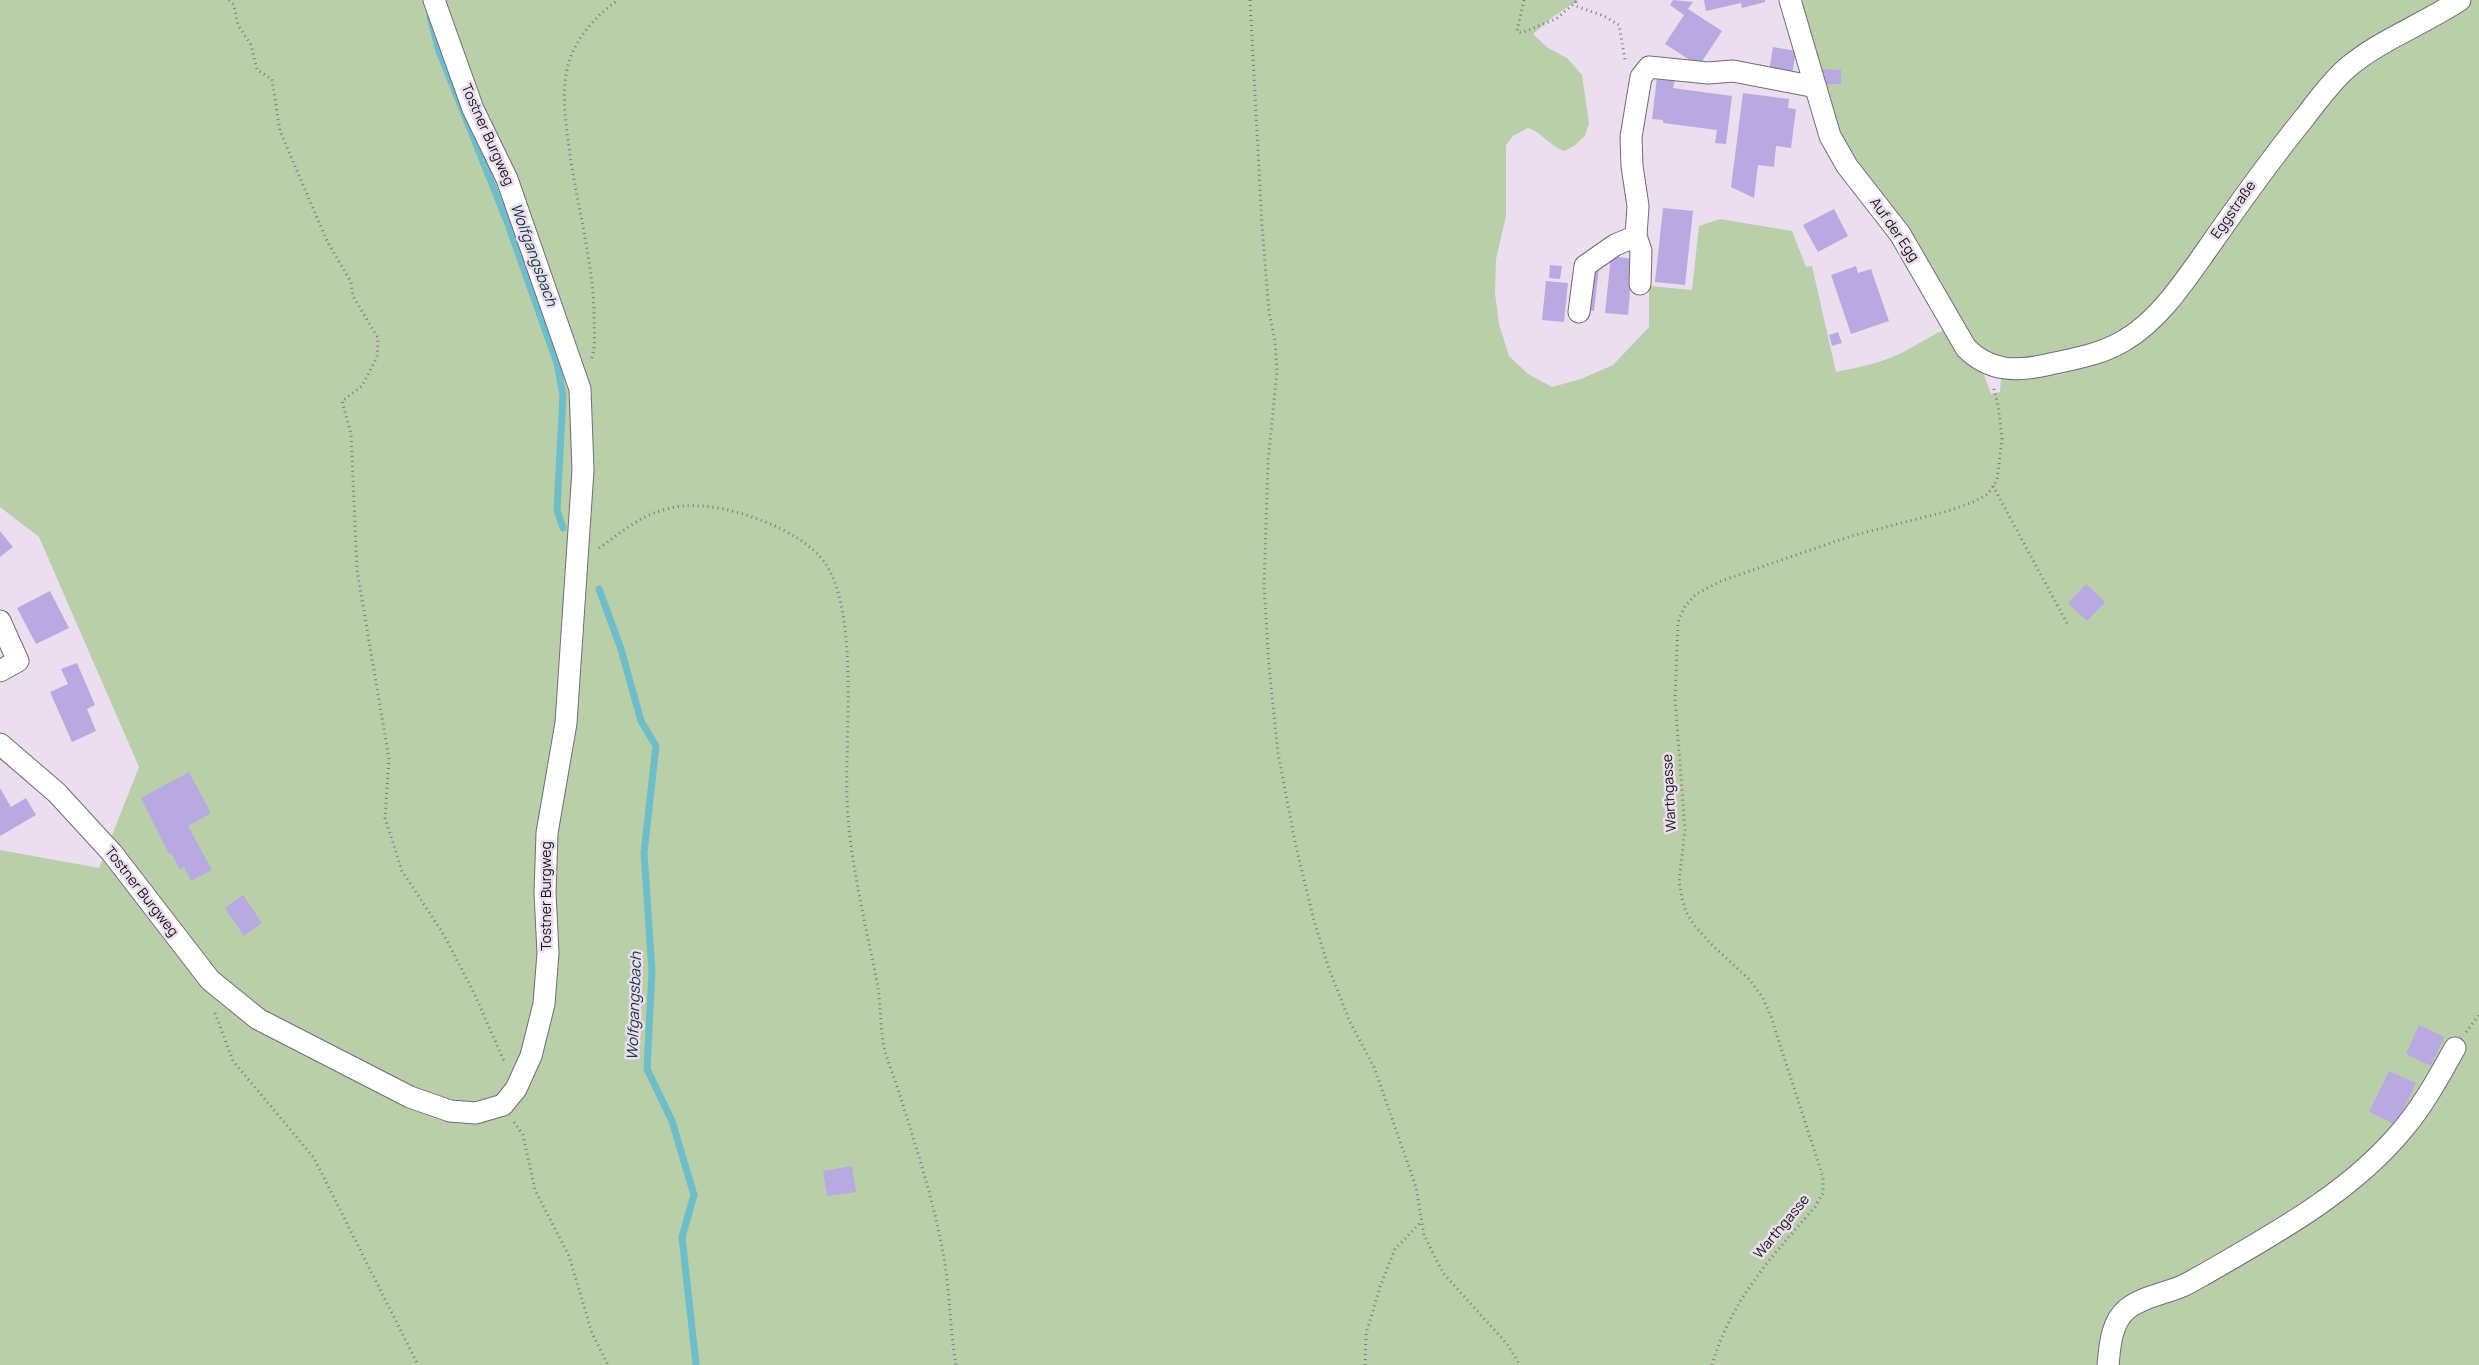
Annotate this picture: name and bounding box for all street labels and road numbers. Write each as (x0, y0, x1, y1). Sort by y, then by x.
street label: Tostner Burgweg (457, 82, 517, 188)
street label: Eggstraße (2208, 178, 2260, 242)
street label: Auf der Egg (1866, 195, 1922, 265)
street label: Warthgasse (1660, 754, 1680, 832)
street label: Tostner Burgweg (539, 841, 555, 951)
street label: Tostner Burgweg (101, 844, 181, 940)
street label: Warthgasse (1750, 1192, 1814, 1262)

